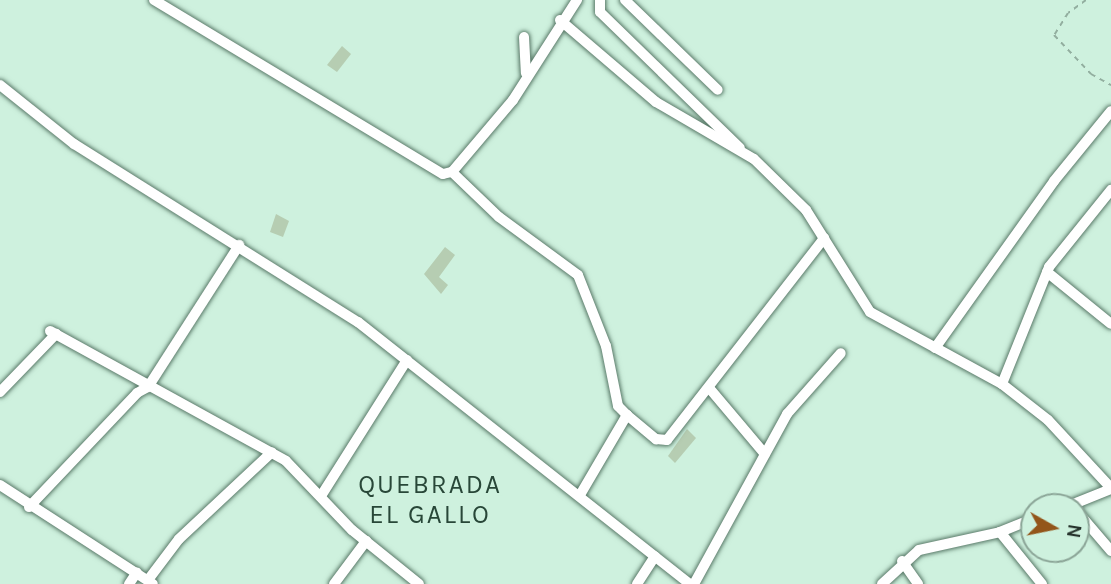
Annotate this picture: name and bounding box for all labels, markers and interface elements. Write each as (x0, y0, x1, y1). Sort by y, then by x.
district label: QUEBRADA EL GALLO (359, 469, 501, 530)
north arrow (1020, 493, 1090, 563)
text: N (1062, 523, 1086, 539)

